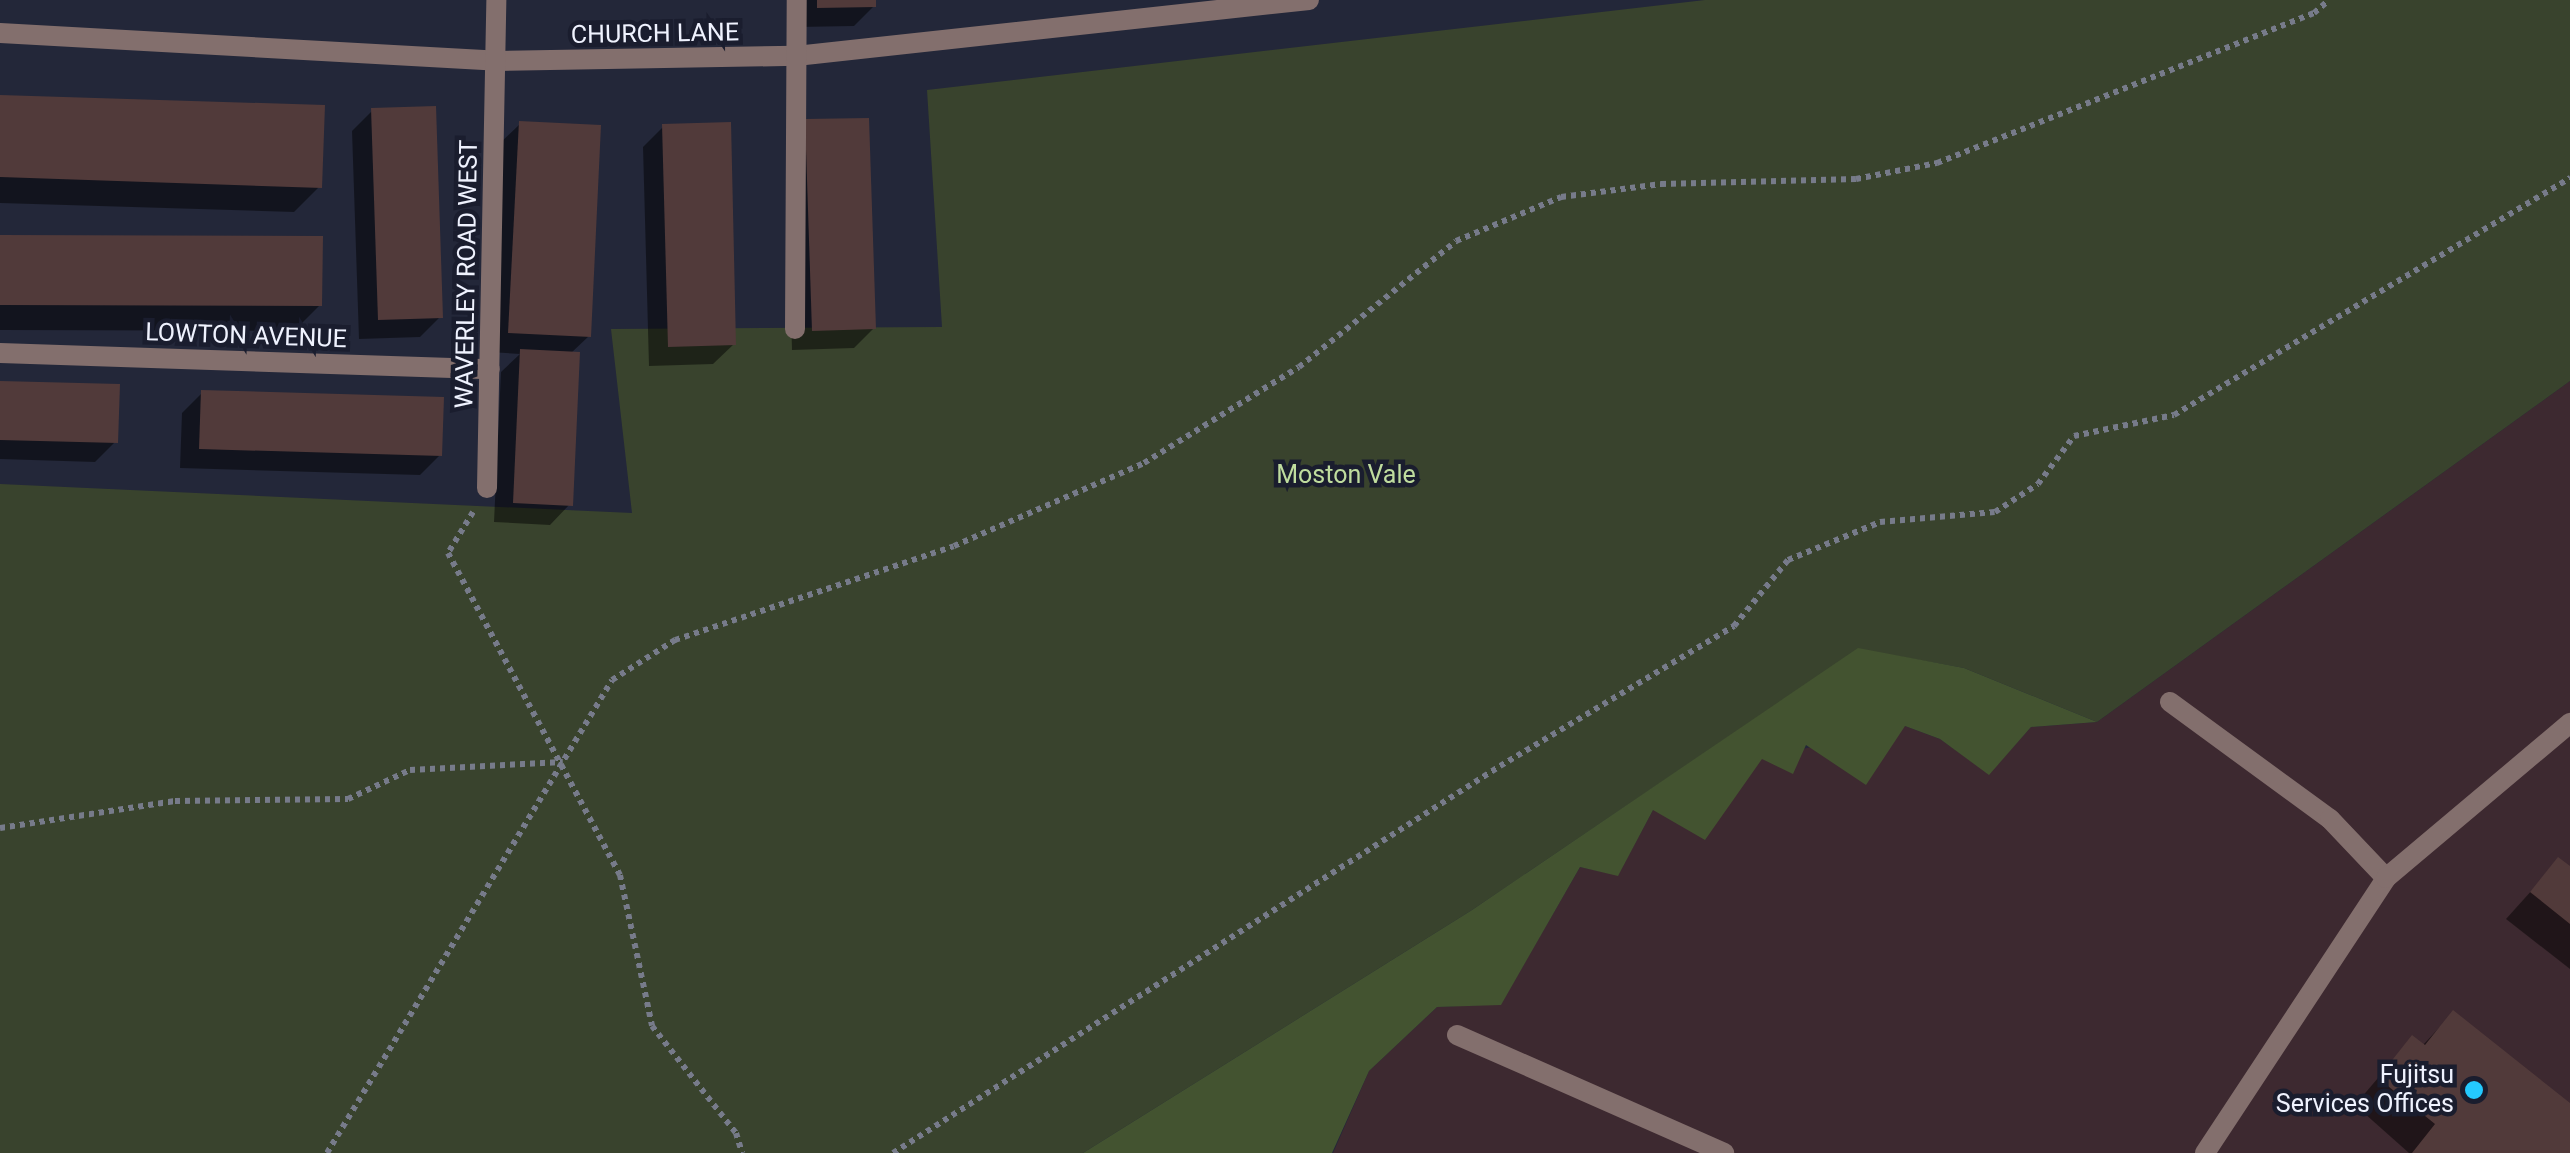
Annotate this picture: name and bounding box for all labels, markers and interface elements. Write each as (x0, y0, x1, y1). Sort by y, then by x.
street label: CHURCH LANE (571, 18, 739, 50)
street label: WAVERLEY ROAD WEST (450, 139, 484, 409)
street label: LOWTON AVENUE (145, 317, 347, 355)
park label: Moston Vale (1276, 460, 1416, 490)
place label: Fujitsu Services Offices (2276, 1061, 2454, 1120)
marker: Fujitsu Services Offices (2463, 1079, 2485, 1101)

